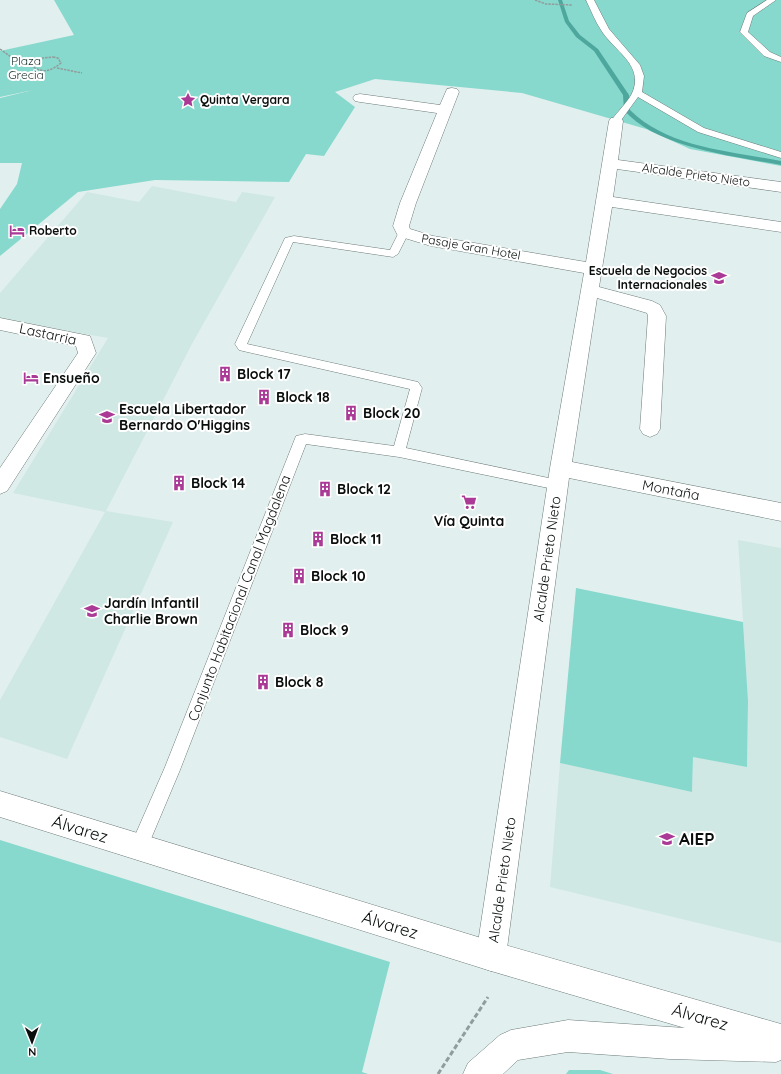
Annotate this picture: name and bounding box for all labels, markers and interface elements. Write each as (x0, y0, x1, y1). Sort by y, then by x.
park label: Plaza Grecia (8, 53, 44, 82)
place icon: Quinta Vergara (179, 91, 197, 109)
place label: Quinta Vergara (200, 92, 290, 107)
street label: Alcalde Prieto Nieto (641, 160, 751, 190)
hotel icon: Roberto (8, 222, 26, 240)
place label: Roberto (29, 223, 77, 238)
street label: Pasaje Gran Hotel (420, 230, 522, 263)
place label: Escuela de Negocios Internacionales (589, 263, 707, 292)
school or university icon: Escuela de Negocios Internacionales (710, 269, 728, 287)
street label: Lastarria (18, 319, 78, 349)
building icon: Block 17 (216, 365, 234, 383)
place label: Block 17 (237, 365, 291, 383)
hotel icon: Ensueño (22, 369, 40, 387)
place label: Ensueño (43, 369, 100, 387)
building icon: Block 18 (255, 388, 273, 406)
place label: Block 18 (276, 388, 330, 406)
place label: Escuela Libertador Bernardo O'Higgins (119, 400, 250, 434)
building icon: Block 20 (342, 404, 360, 422)
place label: Block 20 (363, 404, 421, 422)
school or university icon: Escuela Libertador Bernardo O'Higgins (98, 408, 116, 426)
street label: Conjunto Habitacional Canal Magdalena (184, 472, 294, 724)
building icon: Block 14 (170, 474, 188, 492)
place label: Block 14 (191, 474, 245, 492)
street label: Montaña (641, 476, 701, 504)
building icon: Block 12 (316, 480, 334, 498)
place label: Block 12 (337, 480, 391, 498)
supermarket icon: Vía Quinta (460, 493, 478, 511)
street label: Alcalde Prieto Nieto (529, 495, 565, 623)
place label: Vía Quinta (434, 512, 504, 530)
building icon: Block 11 (309, 530, 327, 548)
place label: Block 11 (330, 530, 382, 548)
building icon: Block 10 (290, 567, 308, 585)
place label: Block 10 (311, 567, 366, 585)
place label: Jardín Infantil Charlie Brown (104, 594, 199, 628)
school or university icon: Jardín Infantil Charlie Brown (83, 602, 101, 620)
building icon: Block 9 (279, 621, 297, 639)
place label: Block 9 (300, 621, 349, 639)
building icon: Block 8 (254, 673, 272, 691)
place label: Block 8 (275, 673, 324, 691)
street label: Álvarez (50, 810, 111, 847)
street label: Alcalde Prieto Nieto (484, 816, 520, 944)
place label: AIEP (679, 828, 715, 849)
school or university icon: AIEP (658, 830, 676, 848)
street label: Álvarez (360, 906, 421, 943)
street label: Álvarez (670, 998, 731, 1035)
north arrow (12, 1022, 52, 1062)
text: N (28, 1045, 36, 1059)

